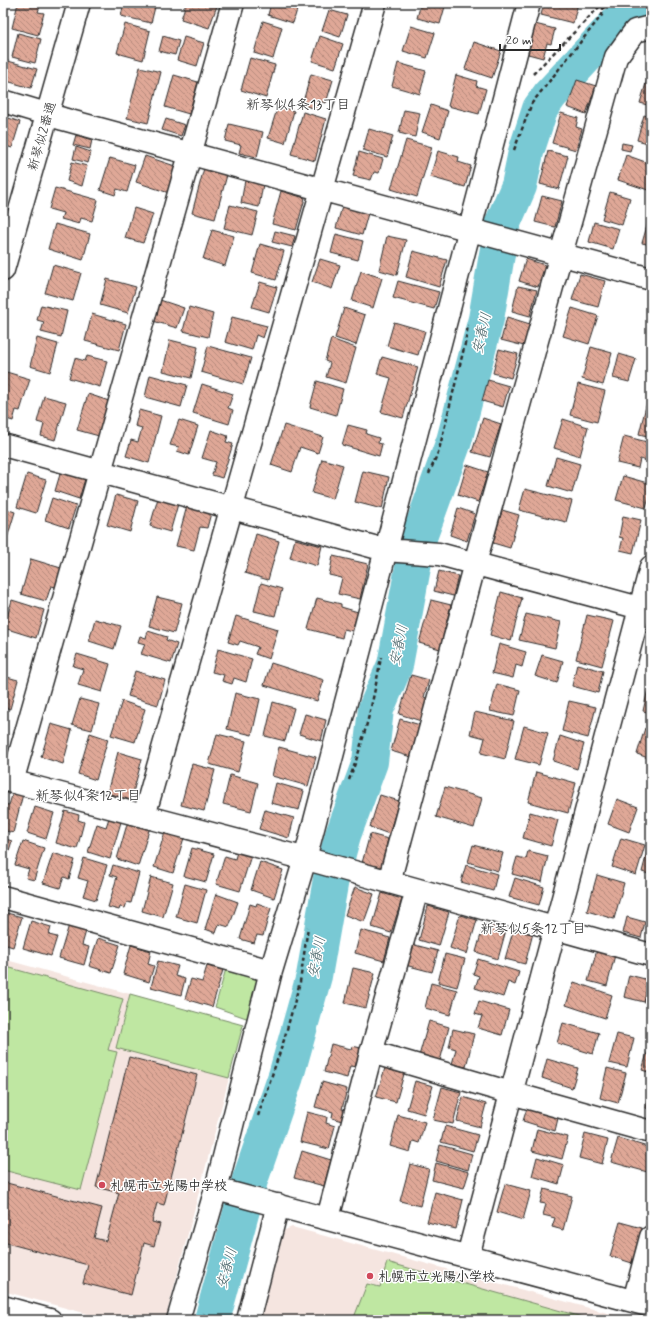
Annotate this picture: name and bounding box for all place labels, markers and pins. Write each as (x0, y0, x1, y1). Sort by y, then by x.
place label: 札幌市立光陽中学校 (110, 1178, 227, 1195)
marker: 札幌市立光陽中学校 (97, 1180, 107, 1190)
place label: 札幌市立光陽小学校 (378, 1269, 495, 1286)
marker: 札幌市立光陽小学校 (365, 1271, 375, 1281)

